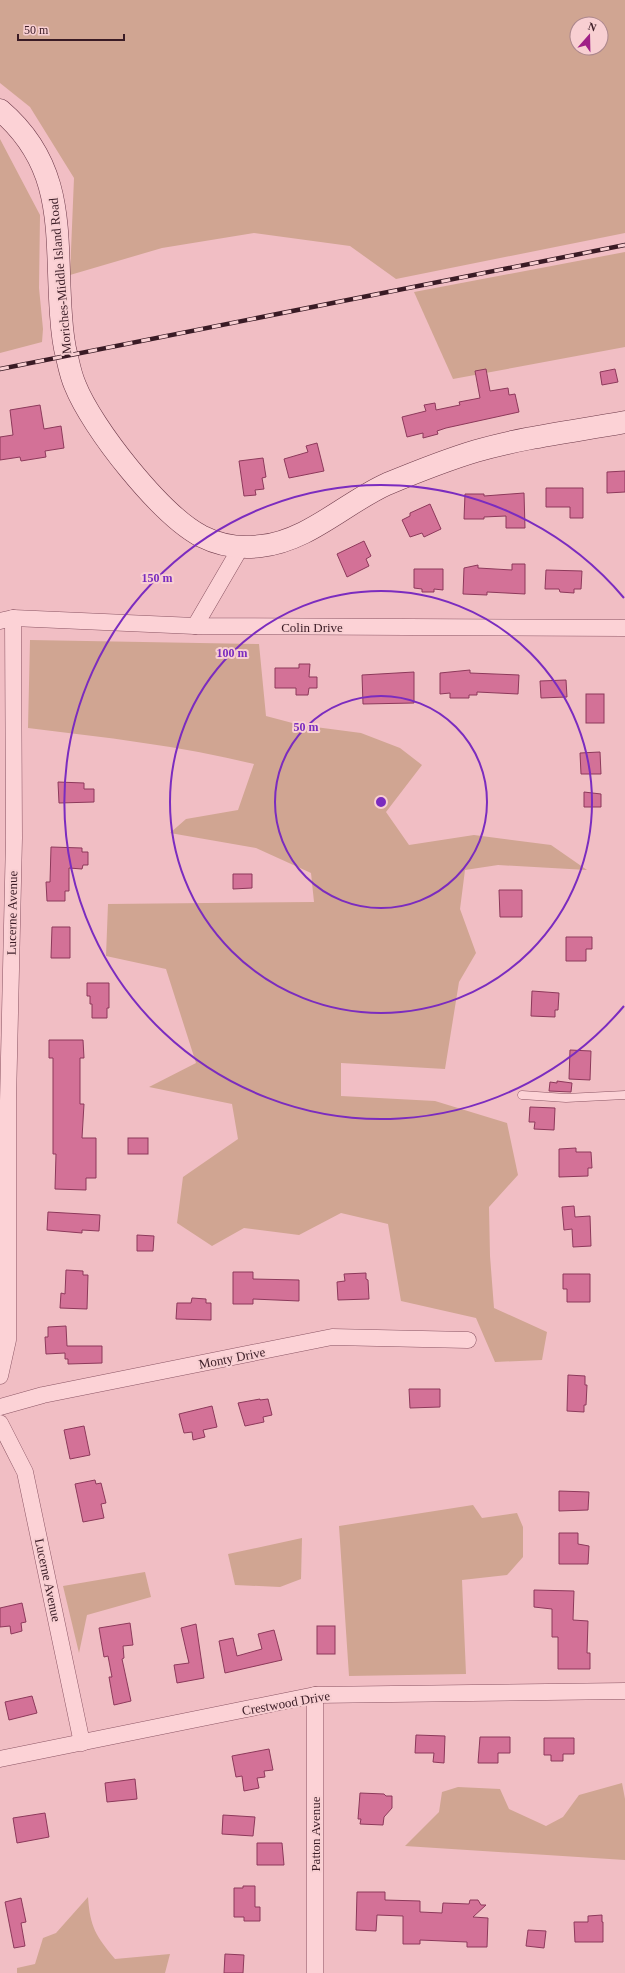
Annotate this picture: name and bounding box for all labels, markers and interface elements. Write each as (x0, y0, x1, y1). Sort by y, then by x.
scale bar (18, 16, 124, 42)
north arrow (569, 16, 609, 56)
text: N (587, 20, 598, 34)
text: 50 m (24, 23, 49, 37)
street label: Moriches-Middle Island Road (46, 197, 74, 355)
text: 150 m (142, 571, 173, 585)
street label: Colin Drive (281, 620, 343, 635)
text: 100 m (217, 646, 248, 660)
text: 50 m (294, 720, 319, 734)
centre of rings (374, 795, 388, 809)
street label: Lucerne Avenue (4, 870, 20, 955)
street label: Monty Drive (197, 1344, 267, 1372)
street label: Lucerne Avenue (32, 1537, 64, 1623)
street label: Crestwood Drive (241, 1688, 331, 1718)
street label: Patton Avenue (308, 1796, 323, 1872)

